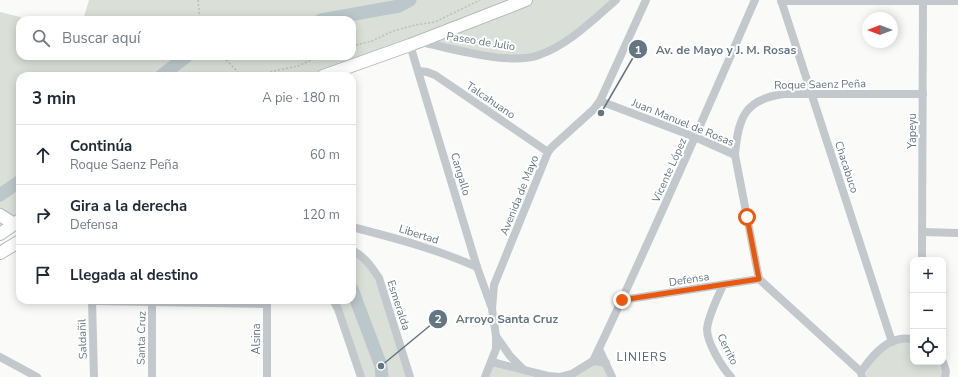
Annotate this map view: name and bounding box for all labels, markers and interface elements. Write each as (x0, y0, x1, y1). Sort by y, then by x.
north arrow (862, 12, 898, 48)
search box (16, 16, 356, 60)
icon: search (30, 27, 52, 49)
text: Buscar aquí (62, 28, 140, 48)
street label: Paseo de Julio (445, 29, 516, 54)
callout: Av. de Mayo y J. M. Rosas (628, 37, 805, 61)
text: 1 (634, 42, 642, 58)
text: Av. de Mayo y J. M. Rosas (656, 42, 796, 58)
street label: Roque Saenz Peña (774, 76, 866, 93)
street label: Talcahuano (463, 78, 518, 122)
text: 3 min (32, 87, 76, 110)
text: A pie · 180 m (262, 89, 340, 107)
street label: Juan Manuel de Rosas (629, 95, 736, 150)
street label: Yapeyu (905, 113, 920, 150)
text: Continúa (70, 136, 132, 156)
street label: Vicente López (648, 136, 690, 206)
street label: Chacabuco (831, 139, 862, 195)
icon: ahead (32, 144, 54, 166)
text: 60 m (310, 146, 340, 164)
street label: Cangallo (447, 151, 474, 197)
street label: Avenida de Mayo (497, 153, 542, 237)
text: Roque Saenz Peña (70, 156, 179, 174)
text: Gira a la derecha (70, 196, 187, 216)
icon: right (32, 204, 54, 226)
text: 120 m (302, 206, 340, 224)
route start (738, 208, 756, 226)
text: Defensa (70, 216, 118, 234)
street label: Libertad (397, 221, 441, 248)
map controls (910, 257, 946, 365)
button: + (910, 257, 946, 293)
icon: arrive (32, 264, 54, 286)
text: Llegada al destino (70, 265, 198, 285)
street label: Defensa (668, 269, 711, 290)
street label: Esmeralda (383, 278, 414, 332)
route end (613, 291, 631, 309)
button: − (910, 293, 946, 329)
callout: Arroyo Santa Cruz (428, 307, 566, 331)
street label: Santa Cruz (134, 311, 149, 365)
text: 2 (434, 311, 442, 327)
text: Arroyo Santa Cruz (456, 311, 559, 327)
street label: Saldañil (74, 318, 91, 359)
street label: Alsina (249, 323, 264, 355)
button: locate (910, 329, 946, 365)
street label: Cerrito (713, 331, 742, 367)
district label: LINIERS (617, 349, 667, 365)

